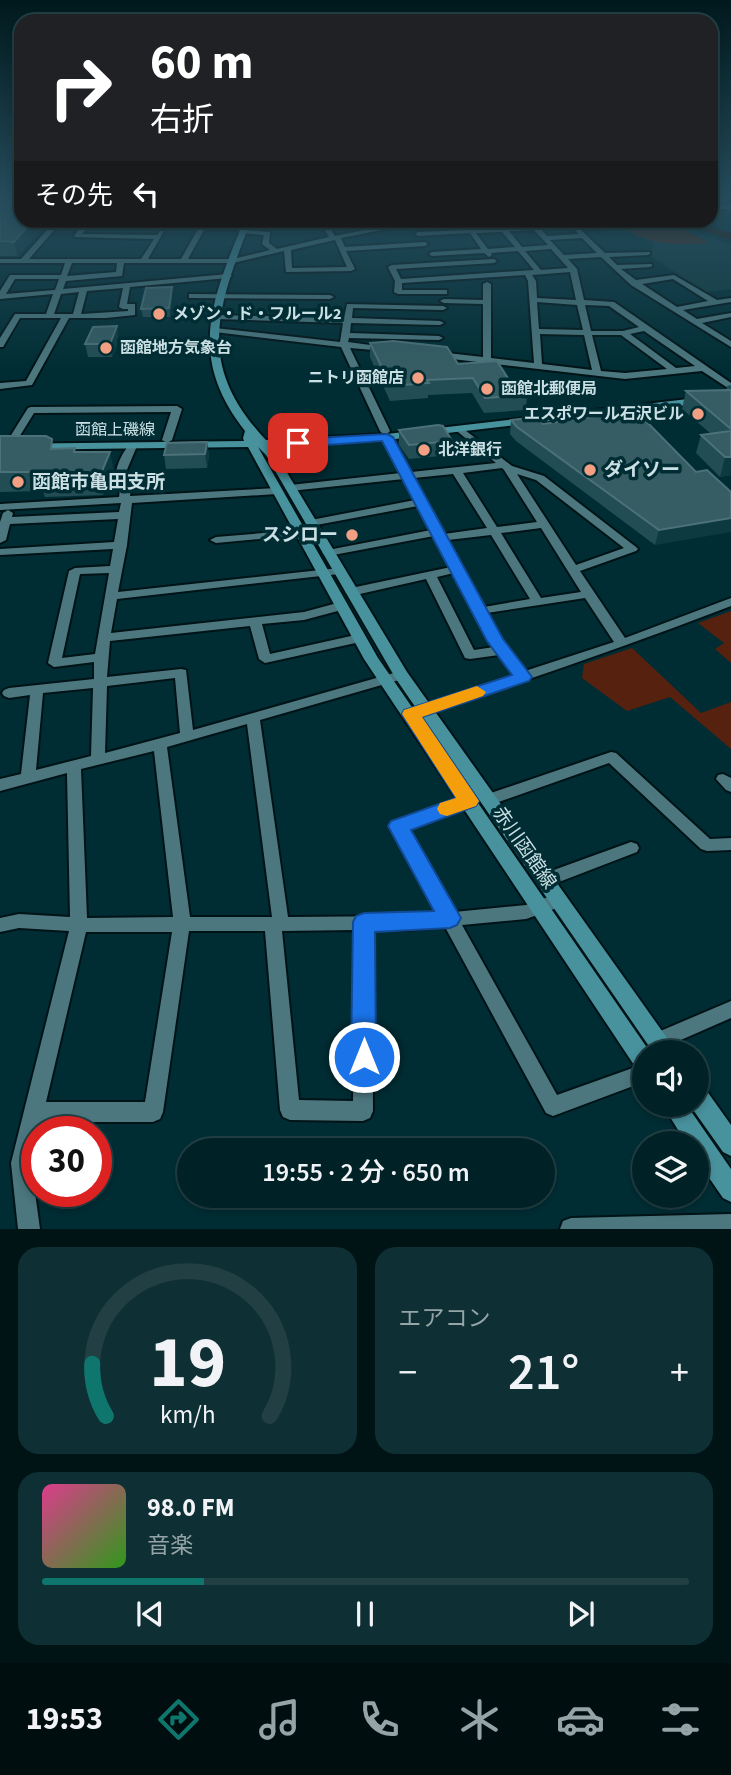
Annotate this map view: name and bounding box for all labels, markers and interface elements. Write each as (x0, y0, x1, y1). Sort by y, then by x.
text: 60 m (150, 28, 254, 98)
icon: right (35, 42, 126, 133)
text: 右折 (150, 97, 214, 143)
icon: left (127, 175, 165, 213)
text: その先 (35, 177, 113, 214)
place label: メゾン・ド・フルール2 (173, 303, 341, 325)
marker: メゾン・ド・フルール2 (151, 306, 167, 322)
place label: 函館地方気象台 (120, 337, 232, 359)
marker: 函館地方気象台 (98, 340, 114, 356)
place label: ニトリ函館店 (308, 367, 404, 389)
marker: ニトリ函館店 (410, 370, 426, 386)
place label: 函館北郵便局 (501, 378, 597, 400)
marker: 函館北郵便局 (479, 381, 495, 397)
place label: エスポワール石沢ビル (524, 403, 684, 425)
marker: エスポワール石沢ビル (690, 406, 706, 422)
pin (268, 413, 328, 473)
street label: 函館上磯線 (75, 419, 155, 441)
icon: arrive (279, 424, 317, 462)
place label: 北洋銀行 (438, 439, 502, 461)
marker: 北洋銀行 (416, 442, 432, 458)
place label: ダイソー (604, 457, 680, 484)
marker: ダイソー (582, 462, 598, 478)
place label: 函館市亀田支所 (32, 469, 165, 496)
marker: 函館市亀田支所 (10, 474, 26, 490)
place label: スシロー (262, 522, 338, 549)
marker: スシロー (344, 527, 360, 543)
street label: 赤川函館線 (486, 801, 562, 895)
position arrow (327, 1020, 401, 1094)
map controls (632, 1040, 709, 1208)
button: sound (632, 1040, 709, 1117)
speed limit sign: 30 (21, 1116, 112, 1207)
button: layers (632, 1131, 709, 1208)
text: 19:55 · 2 分 · 650 m (262, 1154, 470, 1191)
text: エアコン (399, 1302, 491, 1335)
text: 19 (149, 1312, 226, 1416)
text: 21° (508, 1336, 579, 1410)
text: − (399, 1346, 417, 1400)
text: + (670, 1346, 689, 1400)
text: km/h (160, 1397, 215, 1433)
text: 98.0 FM (147, 1489, 235, 1526)
text: 音楽 (147, 1529, 193, 1562)
icon: previous (131, 1595, 169, 1633)
icon: pause (346, 1595, 384, 1633)
icon: next (562, 1595, 600, 1633)
icon: directions (154, 1695, 203, 1744)
icon: music (255, 1695, 304, 1744)
icon: phone (355, 1695, 404, 1744)
icon: climate (455, 1695, 504, 1744)
icon: car (556, 1695, 605, 1744)
icon: filters (656, 1695, 705, 1744)
text: 19:53 (26, 1696, 103, 1742)

